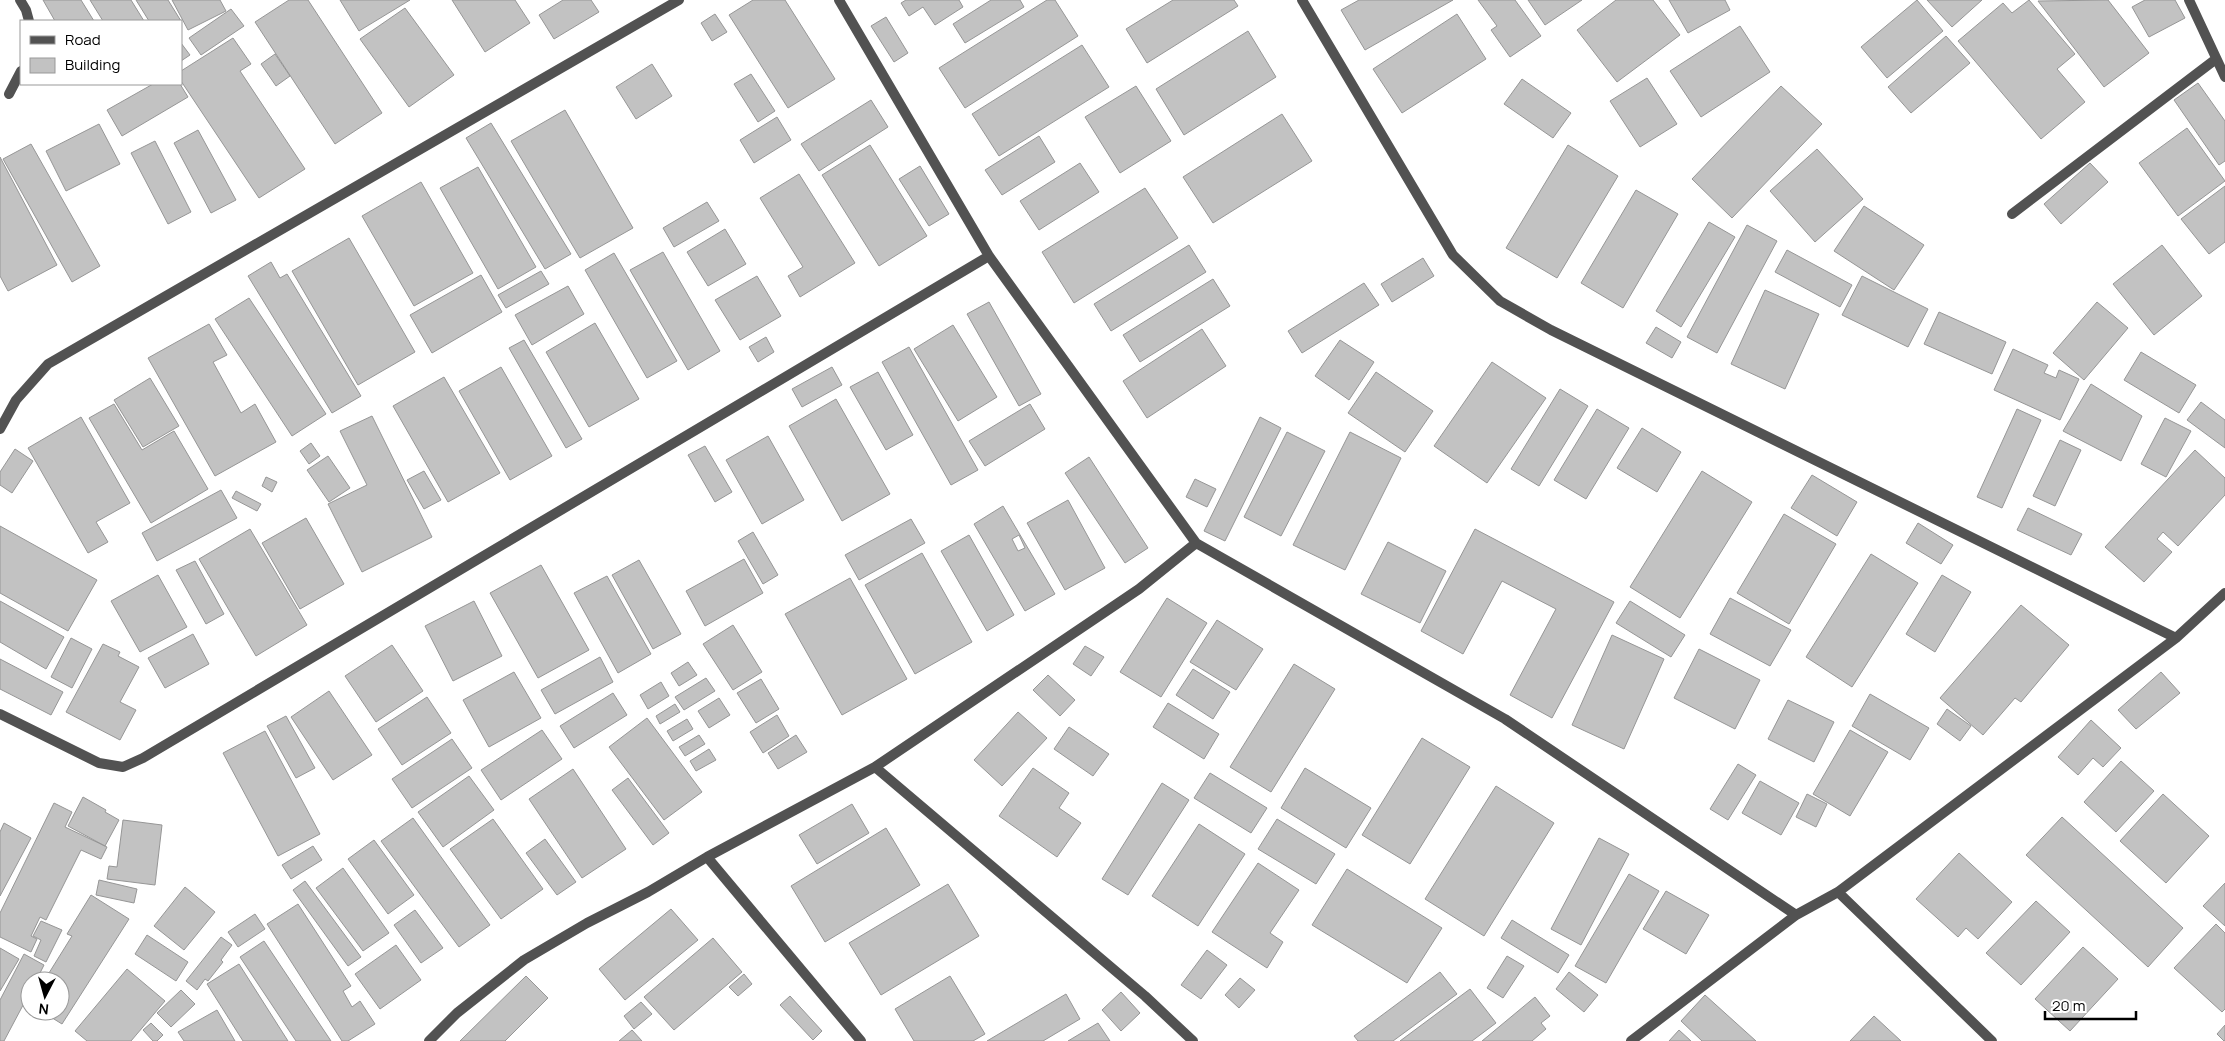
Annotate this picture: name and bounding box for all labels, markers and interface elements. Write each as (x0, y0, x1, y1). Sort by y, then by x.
legend (20, 20, 182, 85)
text: Road (65, 29, 101, 50)
text: Building (65, 54, 120, 75)
north arrow (20, 971, 70, 1021)
scale bar (2045, 988, 2136, 1020)
text: 20 m (2052, 995, 2085, 1016)
text: N (38, 999, 50, 1019)

